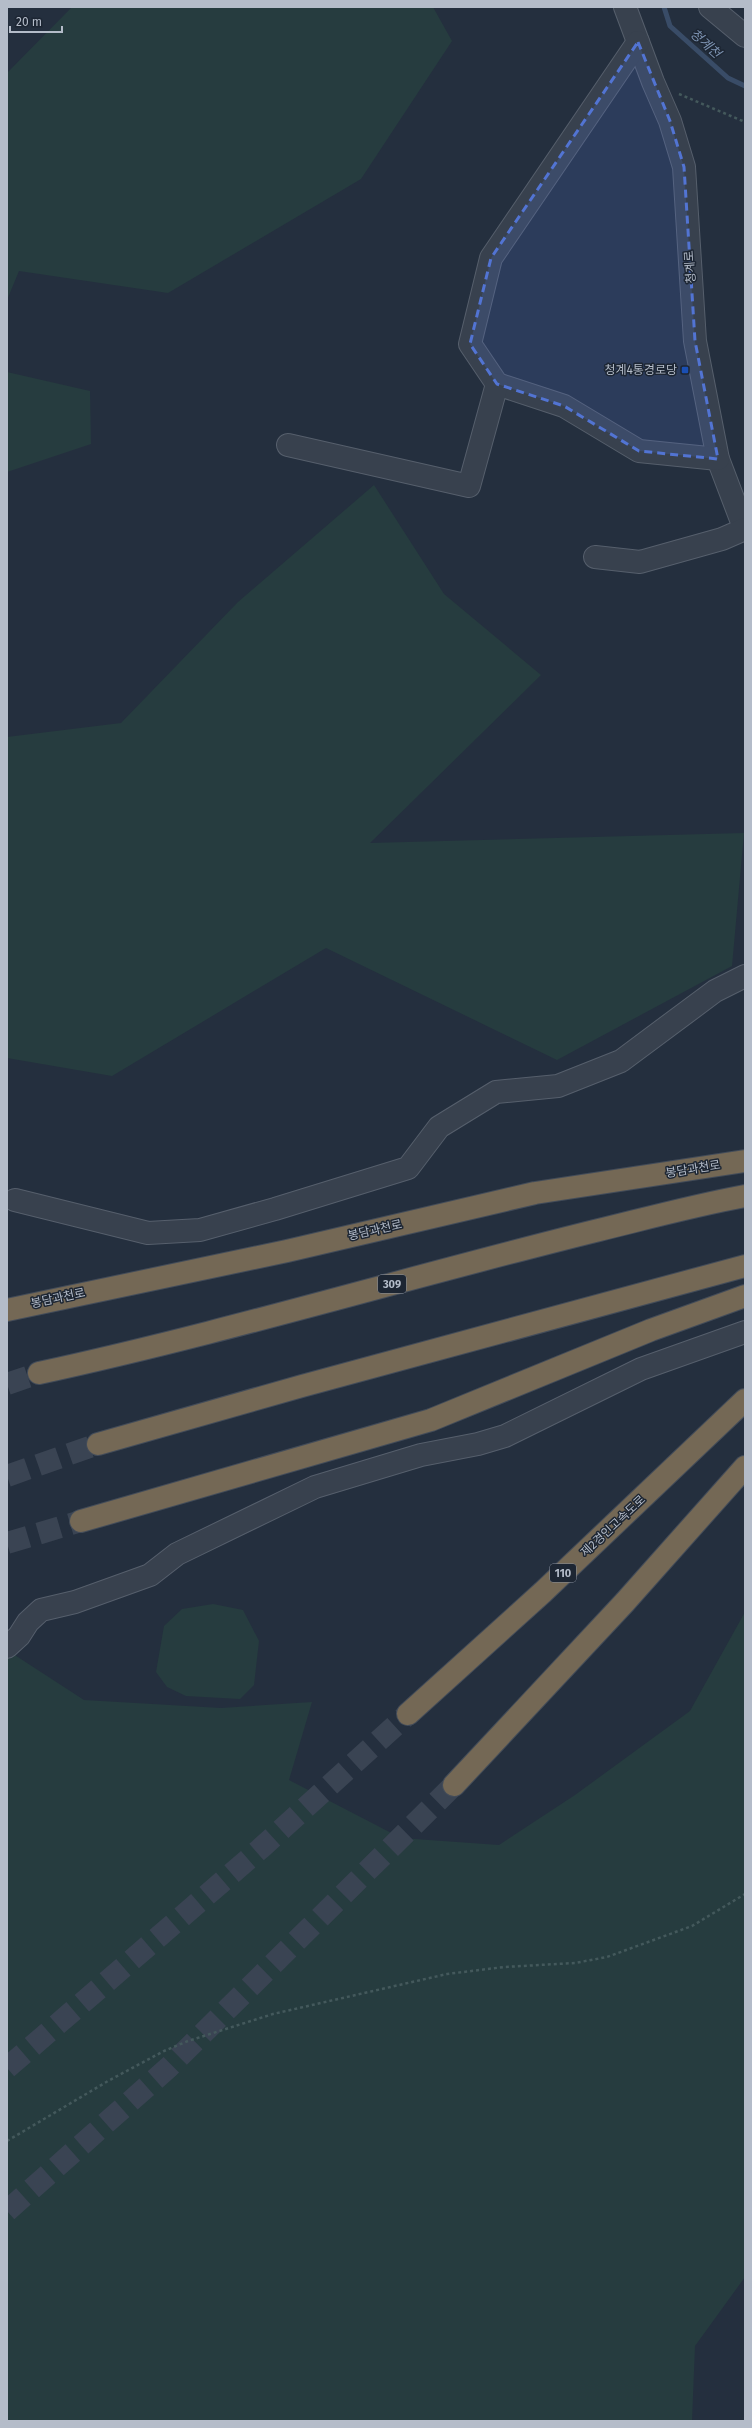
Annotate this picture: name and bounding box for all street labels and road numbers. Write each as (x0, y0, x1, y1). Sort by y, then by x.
street label: 청계로 (682, 250, 698, 284)
street label: 봉담과천로 (665, 1158, 721, 1180)
street label: 봉담과천로 (347, 1217, 403, 1243)
road number: 309 (378, 1275, 406, 1293)
street label: 봉담과천로 (30, 1285, 86, 1311)
street label: 제2경인고속도로 (578, 1492, 648, 1560)
road number: 110 (550, 1564, 576, 1582)

